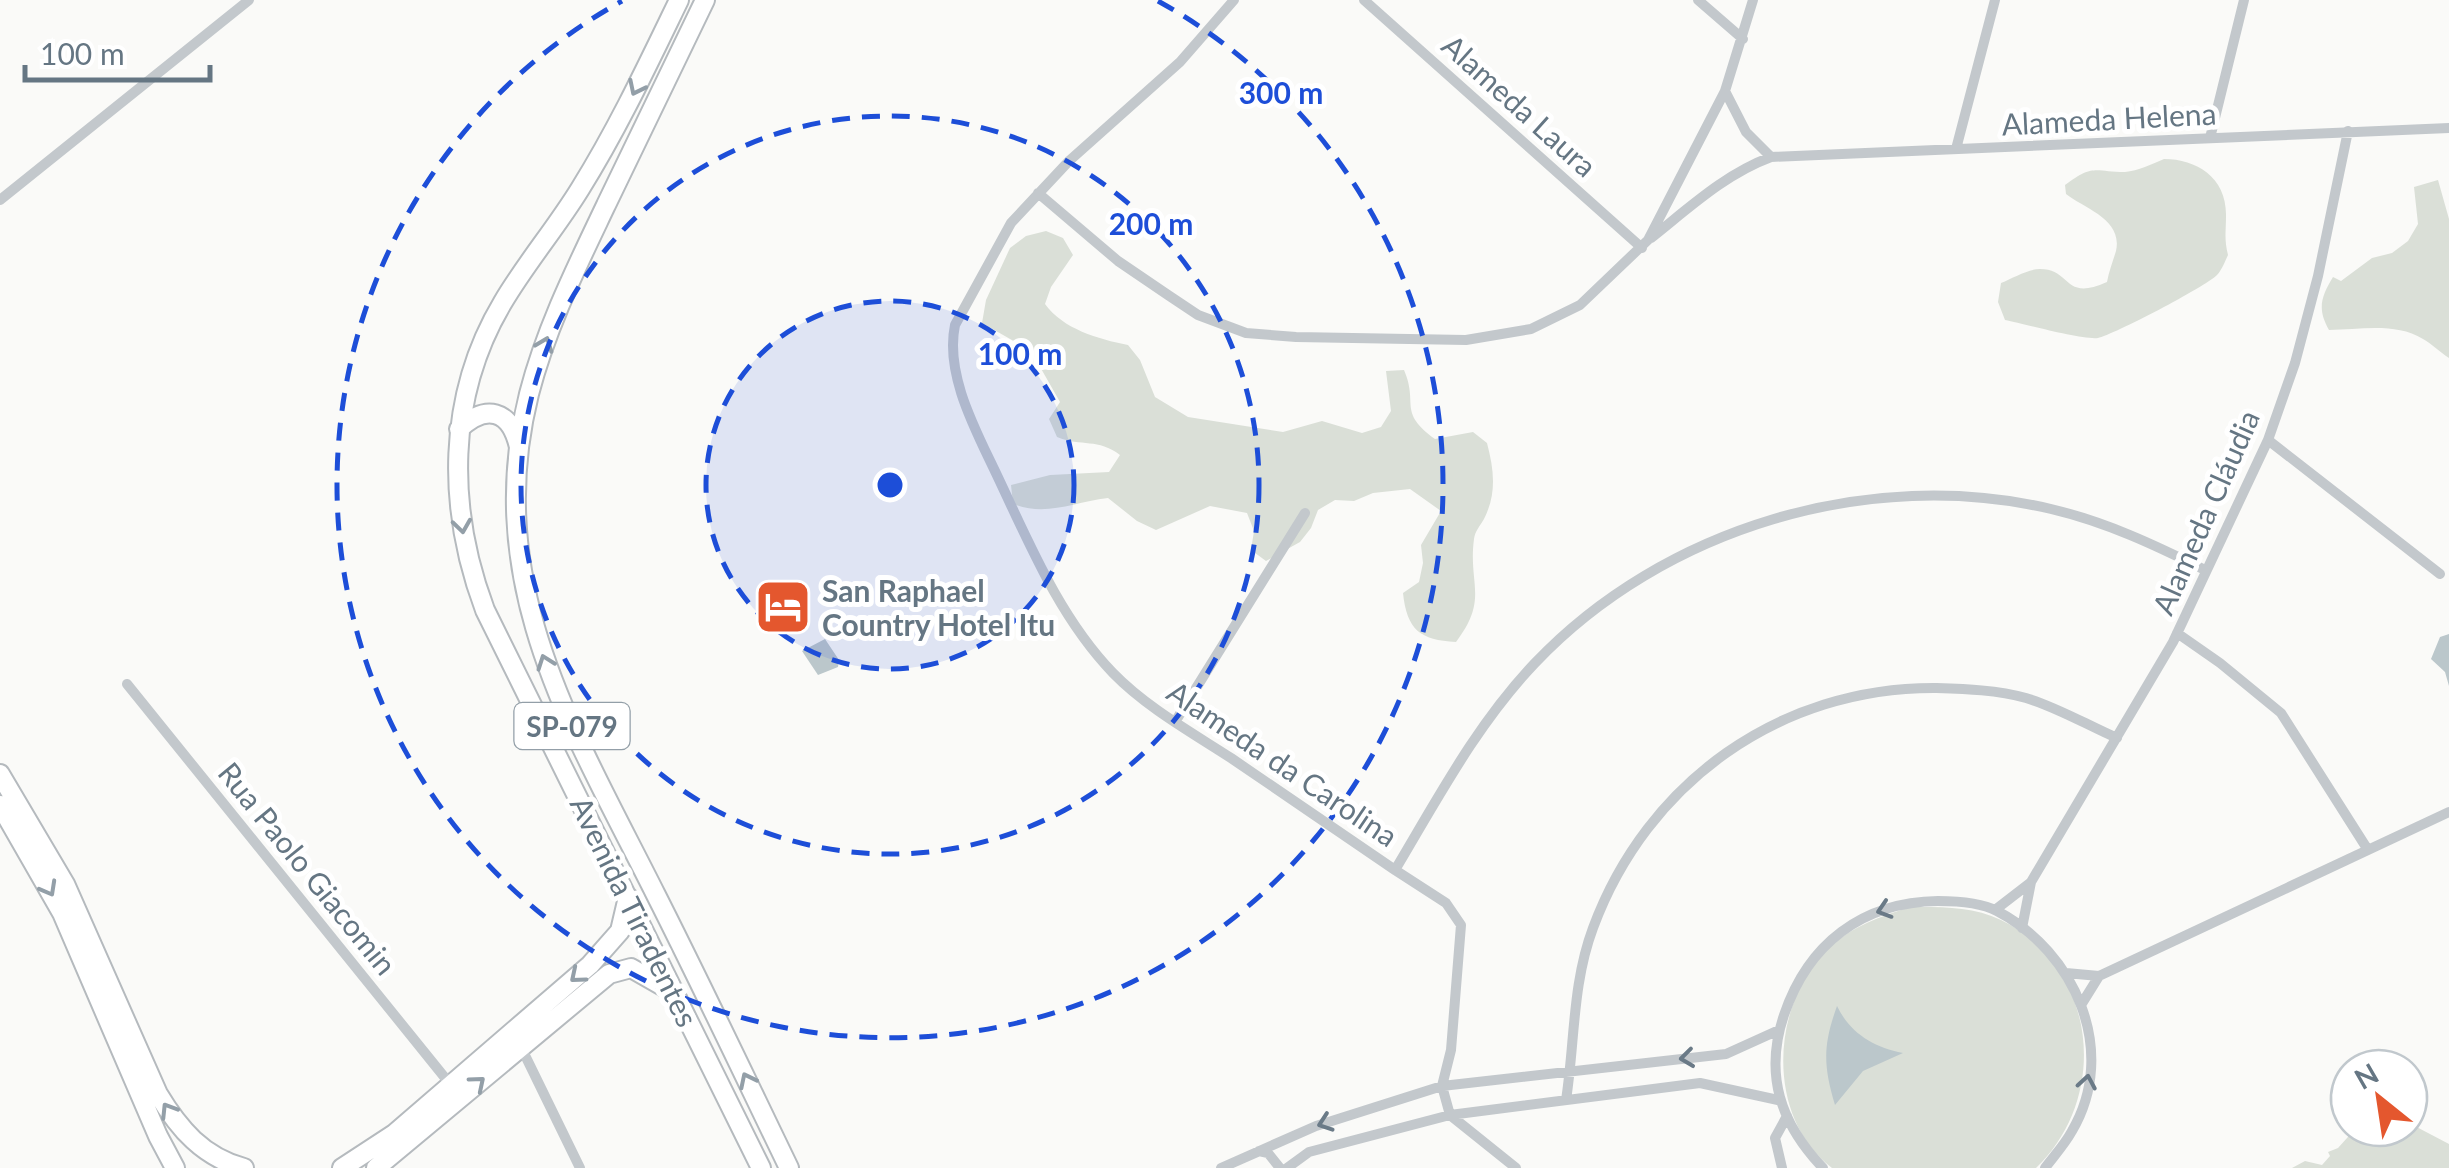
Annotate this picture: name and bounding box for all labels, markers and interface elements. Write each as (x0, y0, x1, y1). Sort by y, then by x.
scale bar (25, 20, 210, 82)
street label: Alameda Laura (1436, 26, 1604, 184)
text: 100 m (40, 35, 125, 71)
text: 300 m (1239, 74, 1323, 110)
one-way arrow (629, 77, 649, 95)
street label: Alameda Helena (2001, 94, 2217, 142)
text: 200 m (1109, 205, 1193, 241)
text: 100 m (978, 335, 1062, 371)
one-way arrow (533, 336, 554, 353)
street label: Alameda Cláudia (2144, 404, 2266, 620)
centre of rings (872, 467, 908, 503)
one-way arrow (451, 518, 472, 535)
place label: San Raphael Country Hotel Itu (822, 572, 1055, 642)
hotel icon: San Raphael Country Hotel Itu (753, 577, 813, 637)
one-way arrow (536, 654, 557, 671)
street label: Alameda da Carolina (1161, 673, 1405, 853)
road number: SP-079 (514, 703, 630, 749)
street label: Rua Paolo Giacomin (211, 755, 405, 981)
street label: Avenida Tiradentes (564, 790, 706, 1032)
one-way arrow (36, 879, 56, 897)
one-way arrow (1876, 899, 1893, 919)
one-way arrow (570, 965, 588, 983)
one-way arrow (1678, 1047, 1694, 1068)
north arrow (2329, 1048, 2429, 1148)
text: N (2348, 1055, 2384, 1096)
one-way arrow (740, 1073, 759, 1091)
one-way arrow (2076, 1074, 2097, 1090)
one-way arrow (466, 1077, 484, 1095)
one-way arrow (162, 1103, 181, 1121)
one-way arrow (1318, 1112, 1335, 1132)

